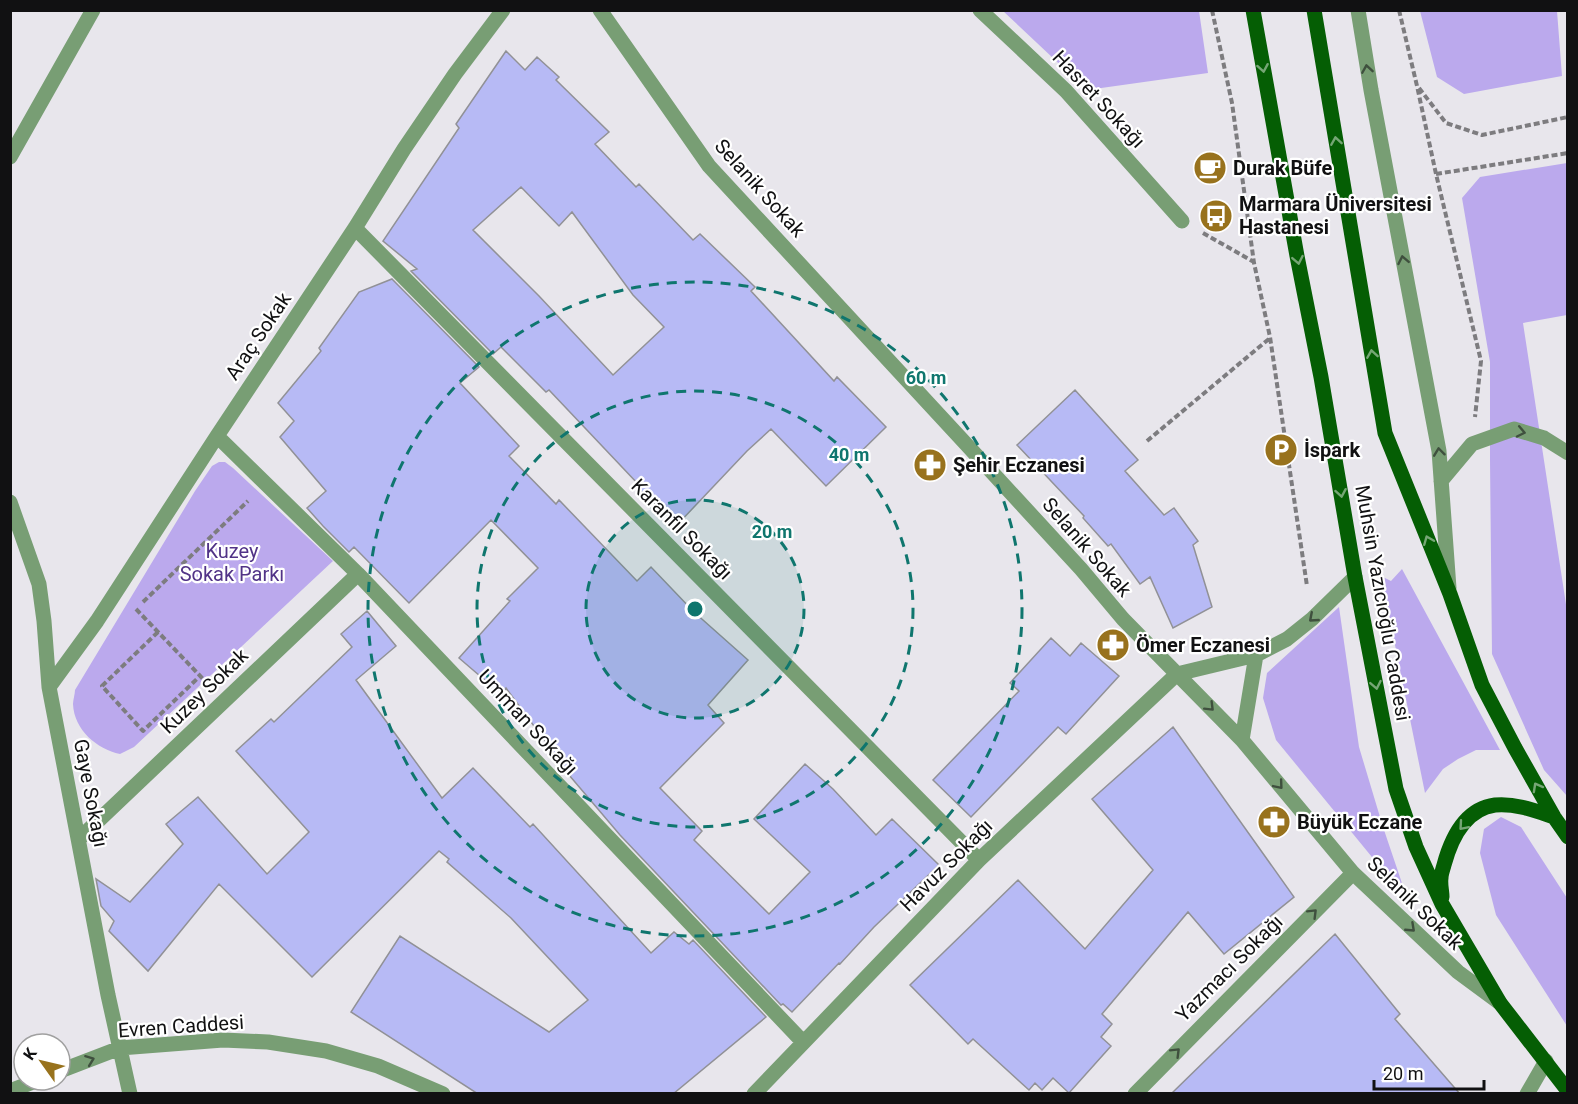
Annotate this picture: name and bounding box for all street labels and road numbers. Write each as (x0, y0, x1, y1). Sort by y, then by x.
street label: Hasret Sokağı (1048, 45, 1150, 153)
street label: Selanik Sokak (710, 134, 811, 243)
street label: Araç Sokak (220, 287, 296, 384)
street label: Karanfil Sokağı (626, 473, 738, 585)
street label: Muhsin Yazıcıoğlu Caddesi (1350, 483, 1416, 723)
street label: Selanik Sokak (1037, 492, 1137, 602)
street label: Kuzey Sokak (155, 643, 253, 739)
street label: Umman Sokağı (473, 664, 583, 780)
street label: Gaye Sokağı (69, 737, 113, 849)
street label: Havuz Sokağı (895, 814, 997, 916)
street label: Selanik Sokak (1362, 851, 1468, 955)
street label: Yazmacı Sokağı (1171, 910, 1287, 1026)
street label: Evren Caddesi (117, 1010, 245, 1042)

